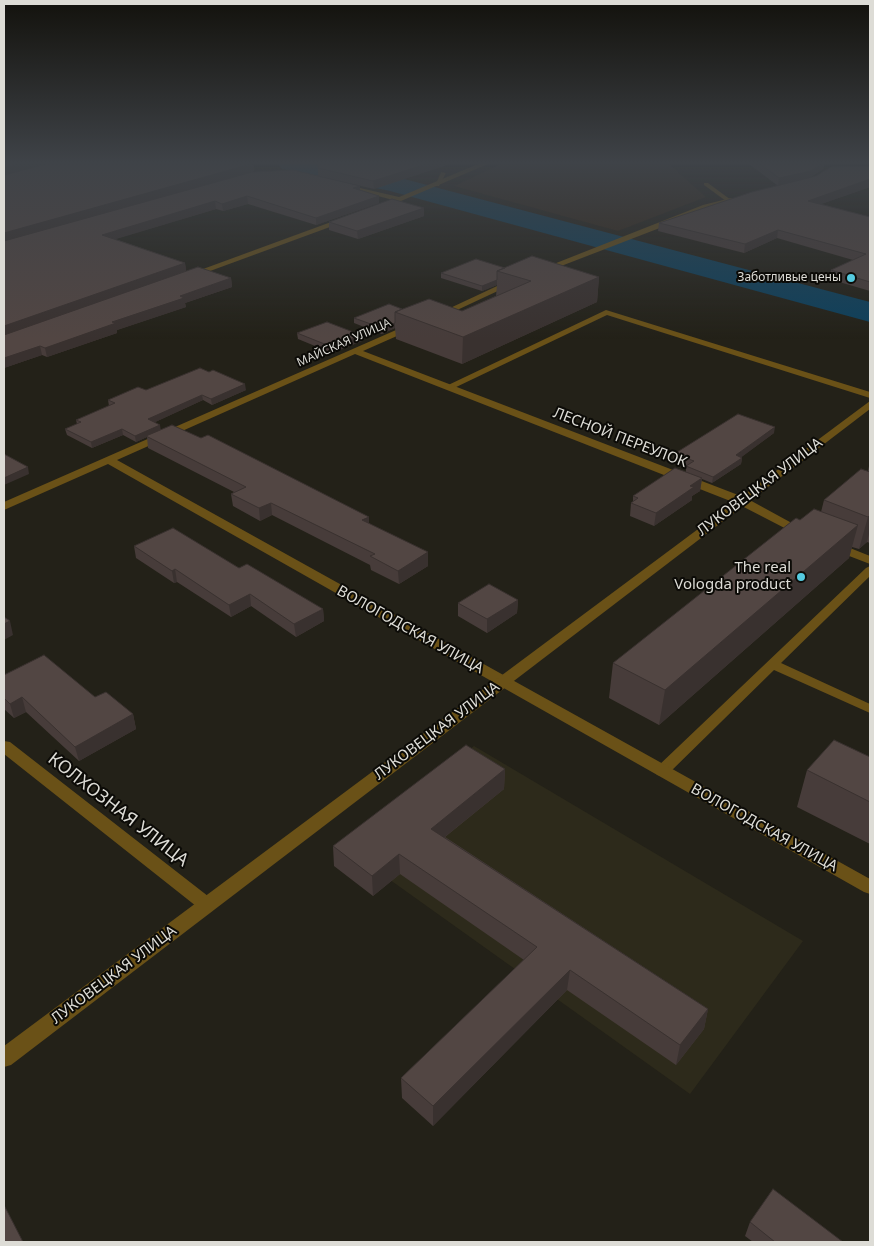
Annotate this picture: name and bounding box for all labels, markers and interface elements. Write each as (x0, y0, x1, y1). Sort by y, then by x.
place label: Заботливые цены (737, 271, 841, 285)
marker: Заботливые цены (845, 272, 857, 284)
street label: МАЙСКАЯ УЛИЦА (295, 316, 393, 370)
street label: ЛЕСНОЙ ПЕРЕУЛОК (550, 404, 690, 472)
street label: ЛУКОВЕЦКАЯ УЛИЦА (694, 434, 826, 540)
place label: The real Vologda product (674, 559, 791, 594)
marker: The real Vologda product (795, 571, 807, 583)
street label: ВОЛОГОДСКАЯ УЛИЦА (334, 582, 486, 678)
street label: ЛУКОВЕЦКАЯ УЛИЦА (371, 678, 503, 784)
street label: КОЛХОЗНАЯ УЛИЦА (43, 748, 193, 872)
street label: ВОЛОГОДСКАЯ УЛИЦА (688, 780, 840, 876)
street label: ЛУКОВЕЦКАЯ УЛИЦА (48, 922, 180, 1028)

